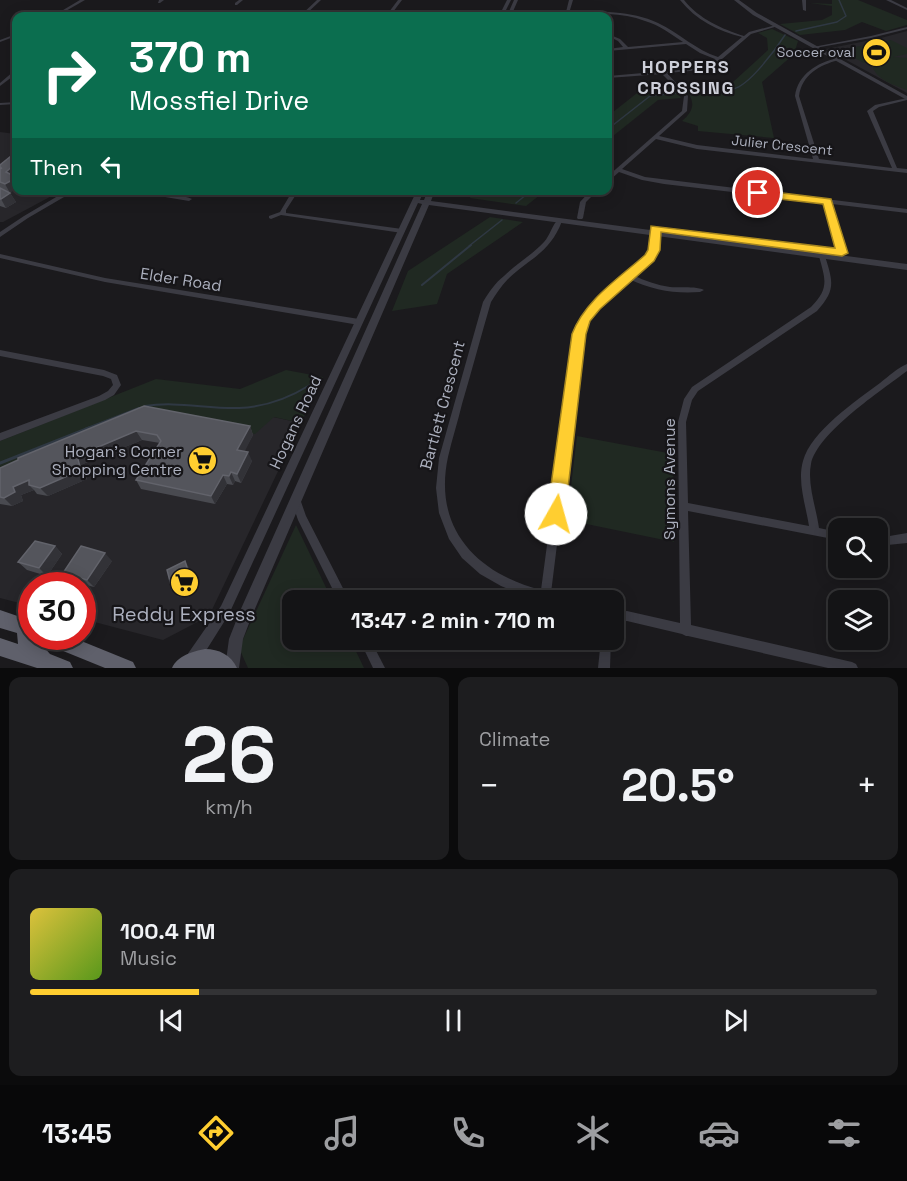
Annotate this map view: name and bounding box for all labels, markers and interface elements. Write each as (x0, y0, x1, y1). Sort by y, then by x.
text: 370 m (129, 31, 251, 84)
icon: right (30, 36, 108, 114)
sports icon: Soccer oval (860, 36, 892, 68)
place label: Soccer oval (777, 43, 855, 61)
district label: HOPPERS CROSSING (637, 55, 735, 99)
text: Mossfiel Drive (129, 83, 309, 118)
street label: Julier Crescent (730, 131, 834, 159)
icon: left (95, 150, 128, 183)
text: Then (30, 153, 83, 181)
pin (732, 167, 783, 218)
icon: arrive (741, 176, 774, 209)
street label: Elder Road (139, 263, 223, 296)
street label: Bartlett Crescent (415, 338, 470, 472)
street label: Hogans Road (264, 372, 326, 473)
street label: Symons Avenue (659, 418, 680, 540)
place label: Hogan's Corner Shopping Centre (52, 441, 182, 480)
supermarket icon: Hogan's Corner Shopping Centre (187, 444, 219, 476)
position arrow (524, 482, 588, 546)
map controls (828, 518, 888, 650)
button: search (828, 518, 888, 578)
supermarket icon: Reddy Express (168, 567, 200, 599)
speed limit sign: 30 (18, 572, 96, 650)
button: layers (828, 590, 888, 650)
place label: Reddy Express (112, 601, 256, 627)
text: 13:47 · 2 min · 710 m (351, 606, 555, 634)
text: 26 (182, 705, 276, 805)
text: Climate (479, 726, 550, 752)
text: 20.5° (621, 757, 735, 814)
text: − (479, 765, 499, 807)
text: + (857, 765, 877, 807)
text: km/h (205, 794, 253, 820)
text: 100.4 FM (120, 917, 215, 945)
text: Music (120, 945, 177, 971)
icon: previous (155, 1004, 188, 1037)
icon: pause (437, 1004, 470, 1037)
icon: next (719, 1004, 752, 1037)
icon: directions (195, 1112, 237, 1154)
icon: music (321, 1112, 363, 1154)
icon: phone (447, 1112, 489, 1154)
icon: climate (572, 1112, 614, 1154)
icon: car (698, 1112, 740, 1154)
icon: filters (823, 1112, 865, 1154)
text: 13:45 (42, 1116, 112, 1151)

